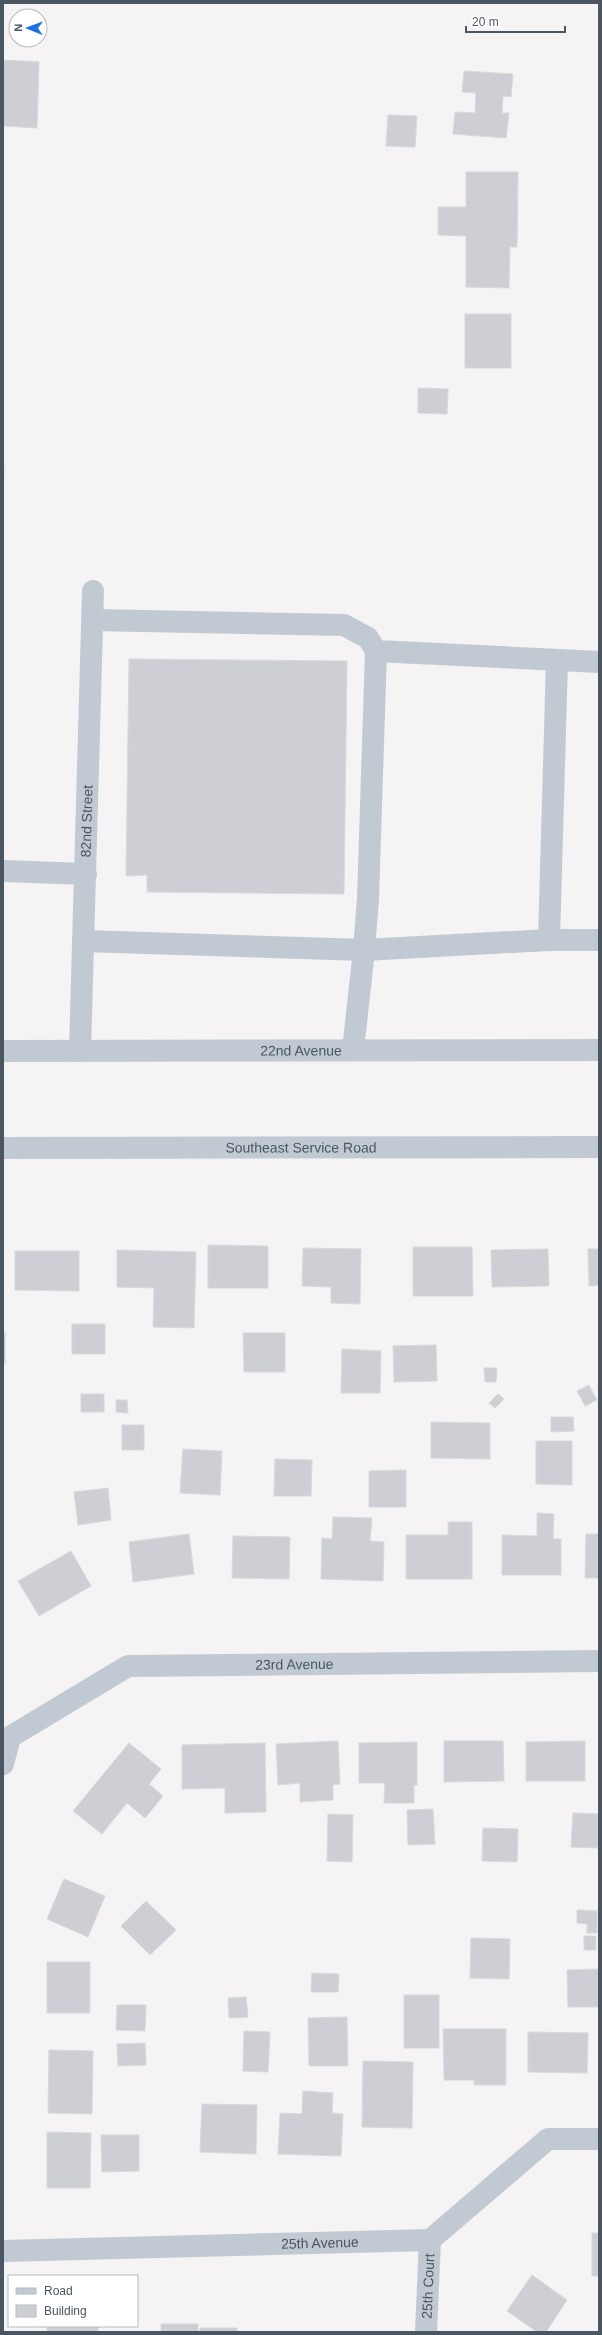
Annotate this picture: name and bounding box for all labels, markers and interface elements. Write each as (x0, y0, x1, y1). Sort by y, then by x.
north arrow (8, 8, 48, 48)
scale bar (466, 8, 565, 34)
text: 20 m (472, 15, 499, 29)
text: N (12, 24, 24, 32)
street label: 82nd Street (77, 785, 96, 858)
street label: 22nd Avenue (260, 1042, 342, 1059)
street label: Southeast Service Road (225, 1139, 377, 1156)
street label: 23rd Avenue (255, 1656, 334, 1673)
street label: 25th Avenue (281, 2234, 359, 2252)
street label: 25th Court (419, 2253, 437, 2319)
legend (8, 2275, 138, 2327)
text: Road (44, 2284, 73, 2298)
text: Building (44, 2304, 87, 2318)

